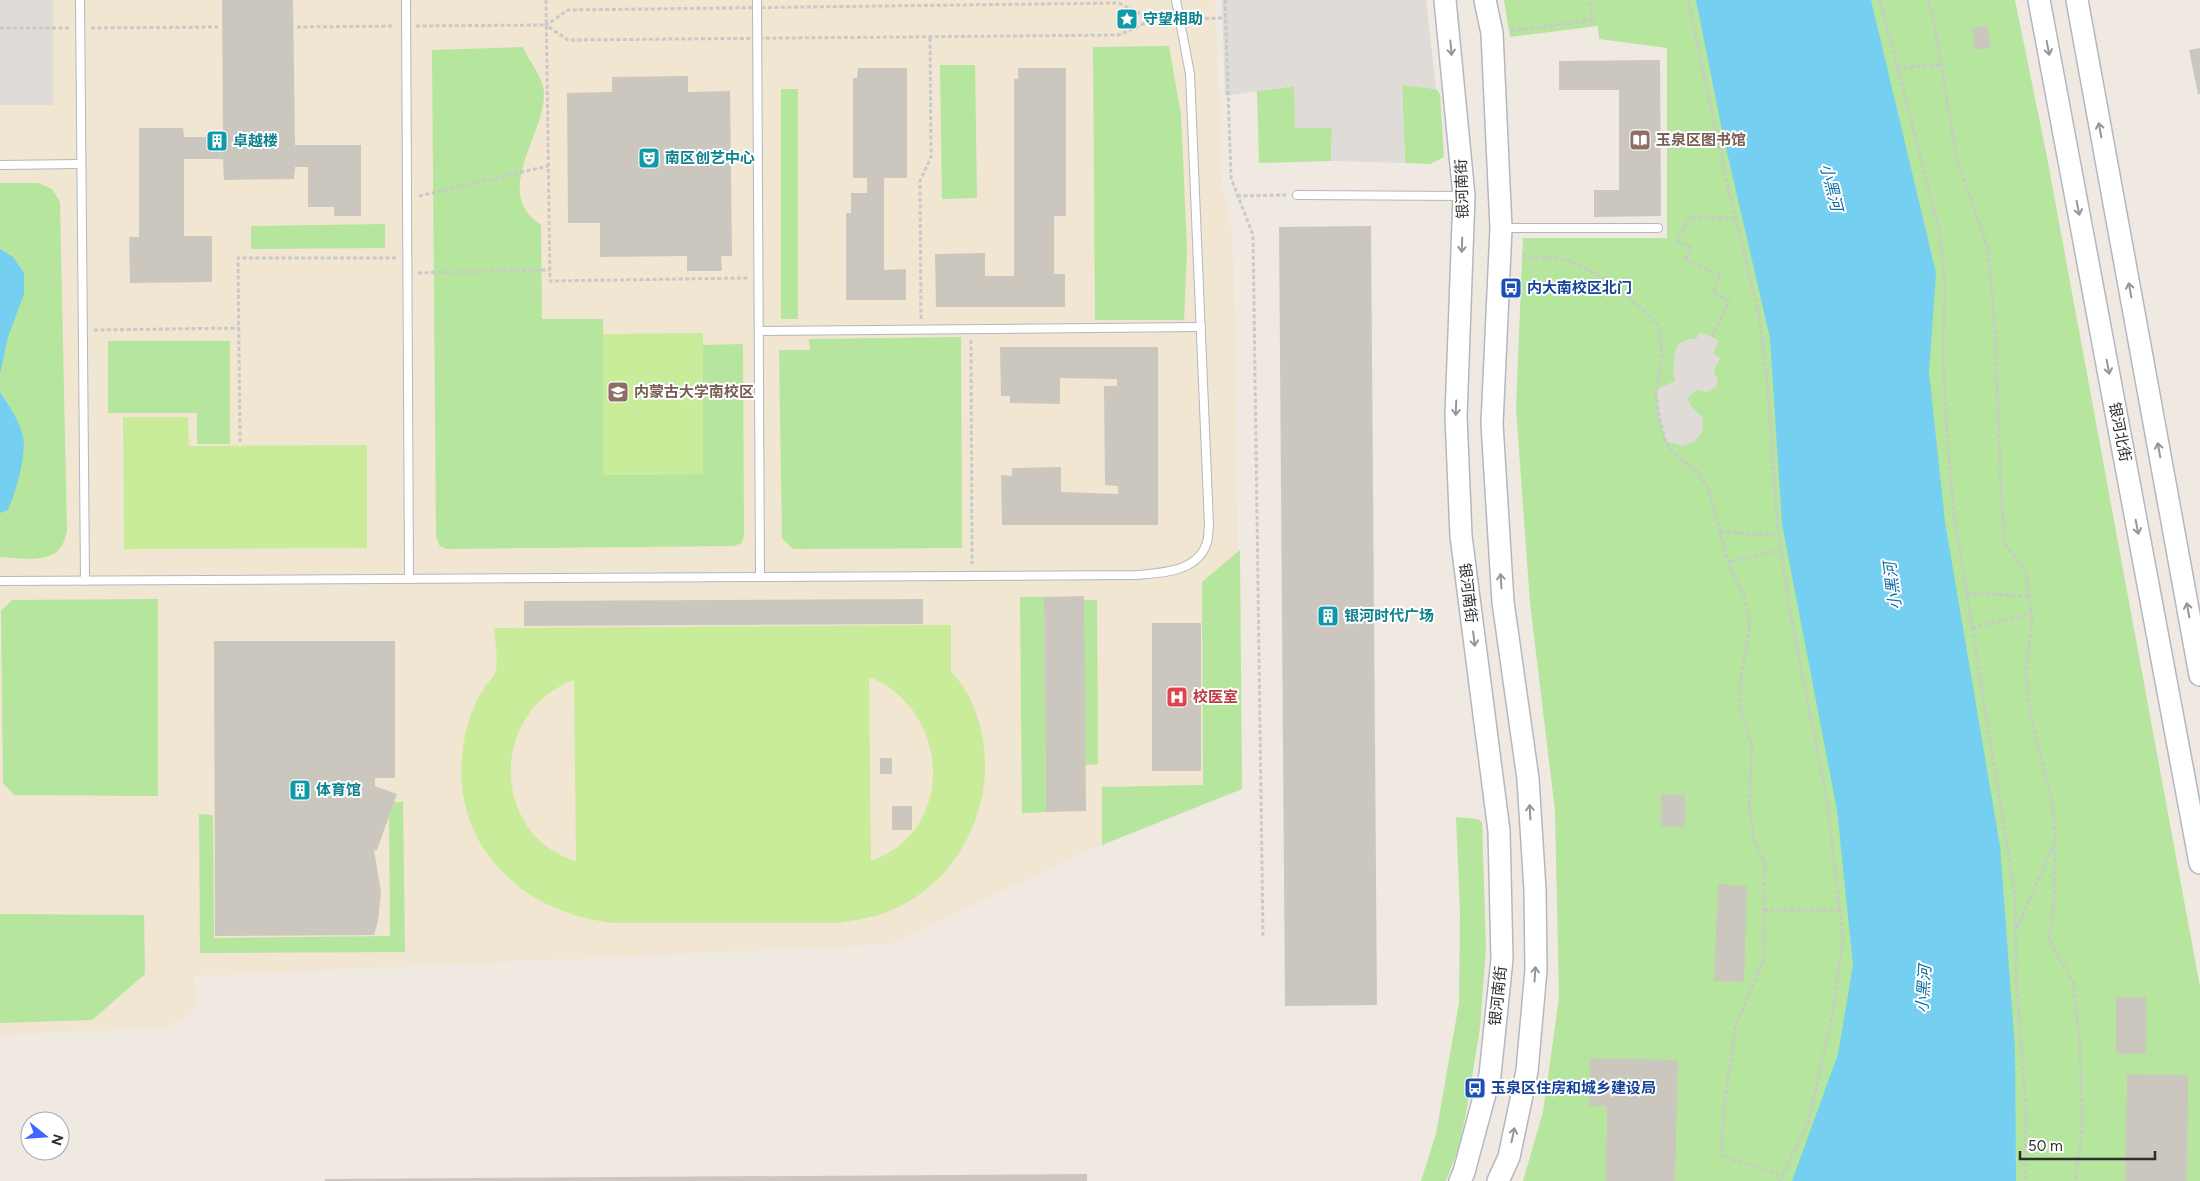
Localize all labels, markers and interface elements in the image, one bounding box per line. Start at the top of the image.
place icon: 守望相助 [1115,7,1139,31]
place label: 守望相助 [1143,10,1203,28]
one-way arrow [1446,40,1456,56]
one-way arrow [2044,40,2054,56]
one-way arrow [2095,122,2105,138]
library icon: 玉泉区图书馆 [1628,128,1652,152]
building icon: 卓越楼 [205,129,229,153]
place label: 玉泉区图书馆 [1656,131,1746,149]
place label: 卓越楼 [233,132,278,150]
theatre icon: 南区创艺中心 [637,146,661,170]
place label: 南区创艺中心 [665,149,755,167]
street label: 银河南街 [1452,159,1472,219]
water label: 小黑河 [1816,162,1847,216]
one-way arrow [2074,199,2083,215]
one-way arrow [1457,237,1467,253]
bus stop icon: 内大南校区北门 [1499,276,1523,300]
place label: 内大南校区北门 [1527,279,1632,297]
one-way arrow [2124,282,2134,298]
one-way arrow [2103,359,2113,375]
school or university icon: 内蒙古大学南校区 [606,380,630,404]
place label: 内蒙古大学南校区 [634,383,754,401]
one-way arrow [1452,399,1461,415]
street label: 银河北街 [2105,401,2135,463]
one-way arrow [2153,442,2163,458]
one-way arrow [2133,519,2143,535]
water label: 小黑河 [1880,558,1905,611]
street label: 银河南街 [1455,562,1481,624]
one-way arrow [1497,574,1506,590]
one-way arrow [2183,602,2193,618]
building icon: 银河时代广场 [1316,604,1340,628]
place label: 银河时代广场 [1344,607,1434,625]
one-way arrow [1469,631,1479,647]
hospital icon: 校医室 [1165,685,1189,709]
place label: 校医室 [1193,688,1238,706]
building icon: 体育馆 [288,778,312,802]
place label: 体育馆 [316,781,361,799]
one-way arrow [1526,804,1535,820]
water label: 小黑河 [1912,961,1935,1014]
street label: 银河南街 [1486,965,1510,1027]
one-way arrow [1531,967,1540,983]
bus stop icon: 玉泉区住房和城乡建设局 [1463,1076,1487,1100]
place label: 玉泉区住房和城乡建设局 [1491,1079,1656,1097]
north arrow [20,1111,70,1161]
one-way arrow [1509,1128,1519,1144]
scale bar [2020,1128,2155,1160]
text: N [47,1132,67,1147]
text: 50 m [2028,1137,2063,1155]

